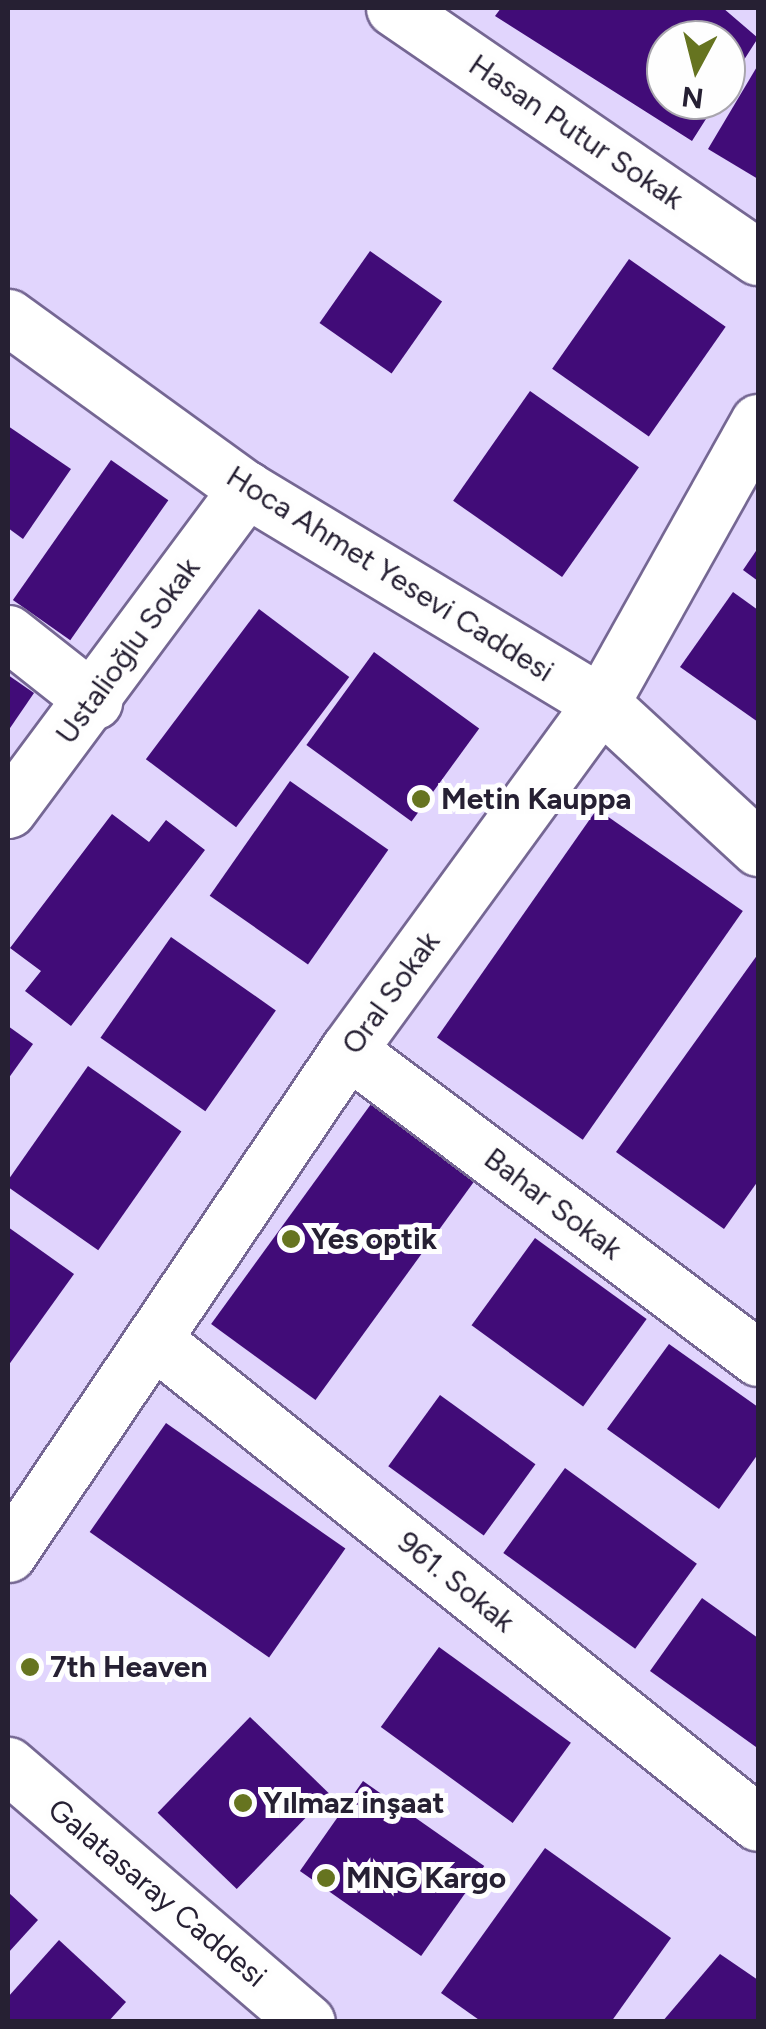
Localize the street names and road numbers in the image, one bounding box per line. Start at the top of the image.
street label: Hasan Putur Sokak [462,47,690,217]
street label: Hoca Ahmet Yesevi Caddesi [220,458,560,690]
street label: Ustalioğlu Sokak [48,551,208,751]
street label: Oral Sokak [335,925,447,1061]
street label: Bahar Sokak [477,1141,629,1267]
street label: 961. Sokak [390,1524,522,1640]
street label: Galatasaray Caddesi [41,1791,273,1995]

